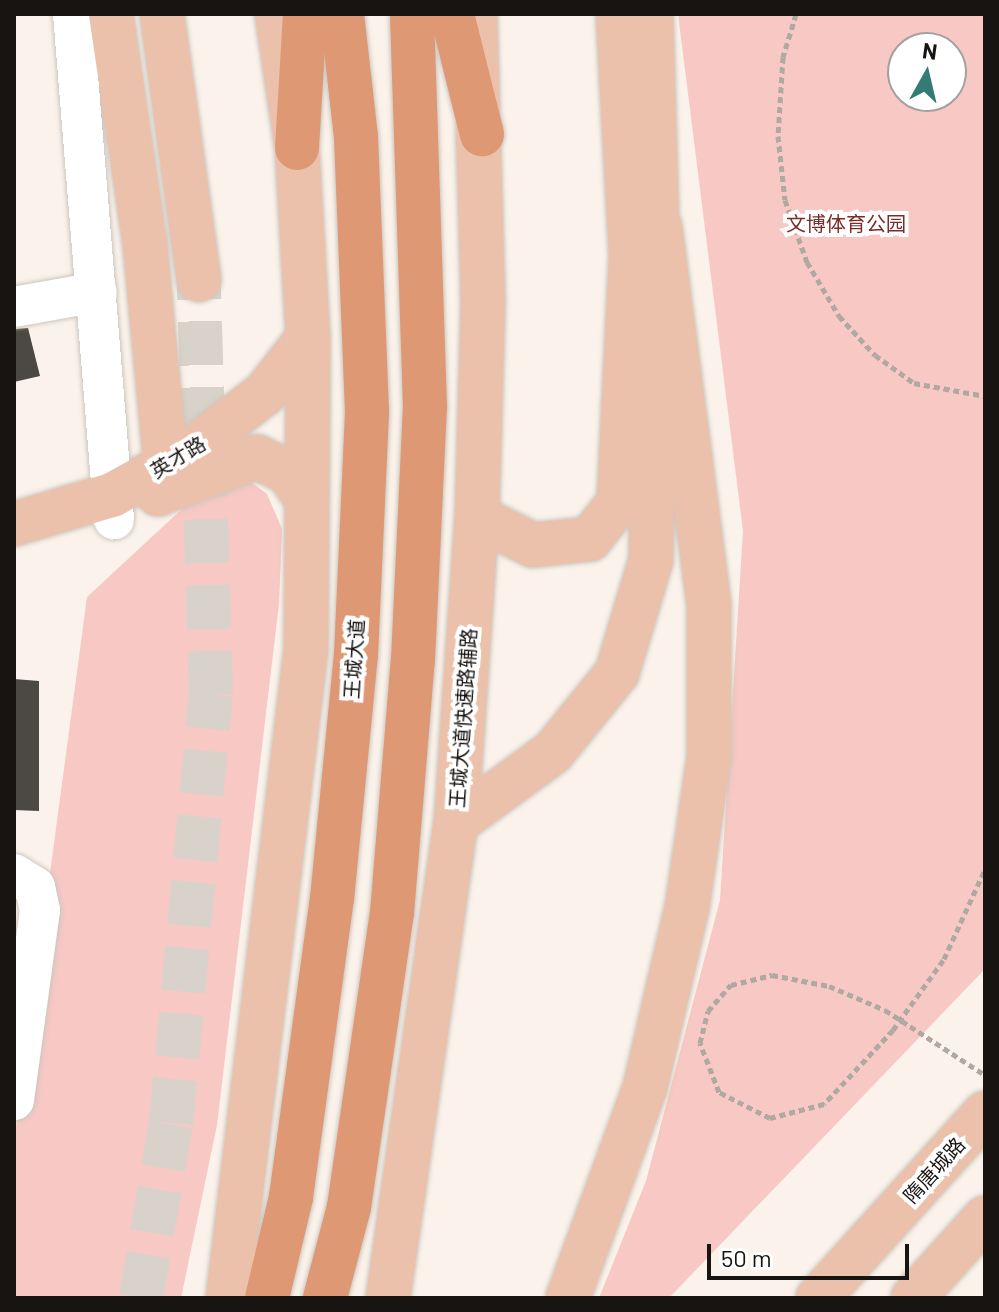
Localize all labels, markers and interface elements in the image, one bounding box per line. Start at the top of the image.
north arrow [887,32,967,112]
text: N [921,36,939,64]
park label: 文博体育公园 [786,211,906,235]
street label: 英才路 [146,431,210,483]
street label: 王城大道 [339,618,369,700]
street label: 王城大道快速路辅路 [445,627,481,809]
street label: 隋唐城路 [898,1132,970,1208]
scale bar [711,1228,913,1278]
text: 50 m [721,1243,772,1272]

